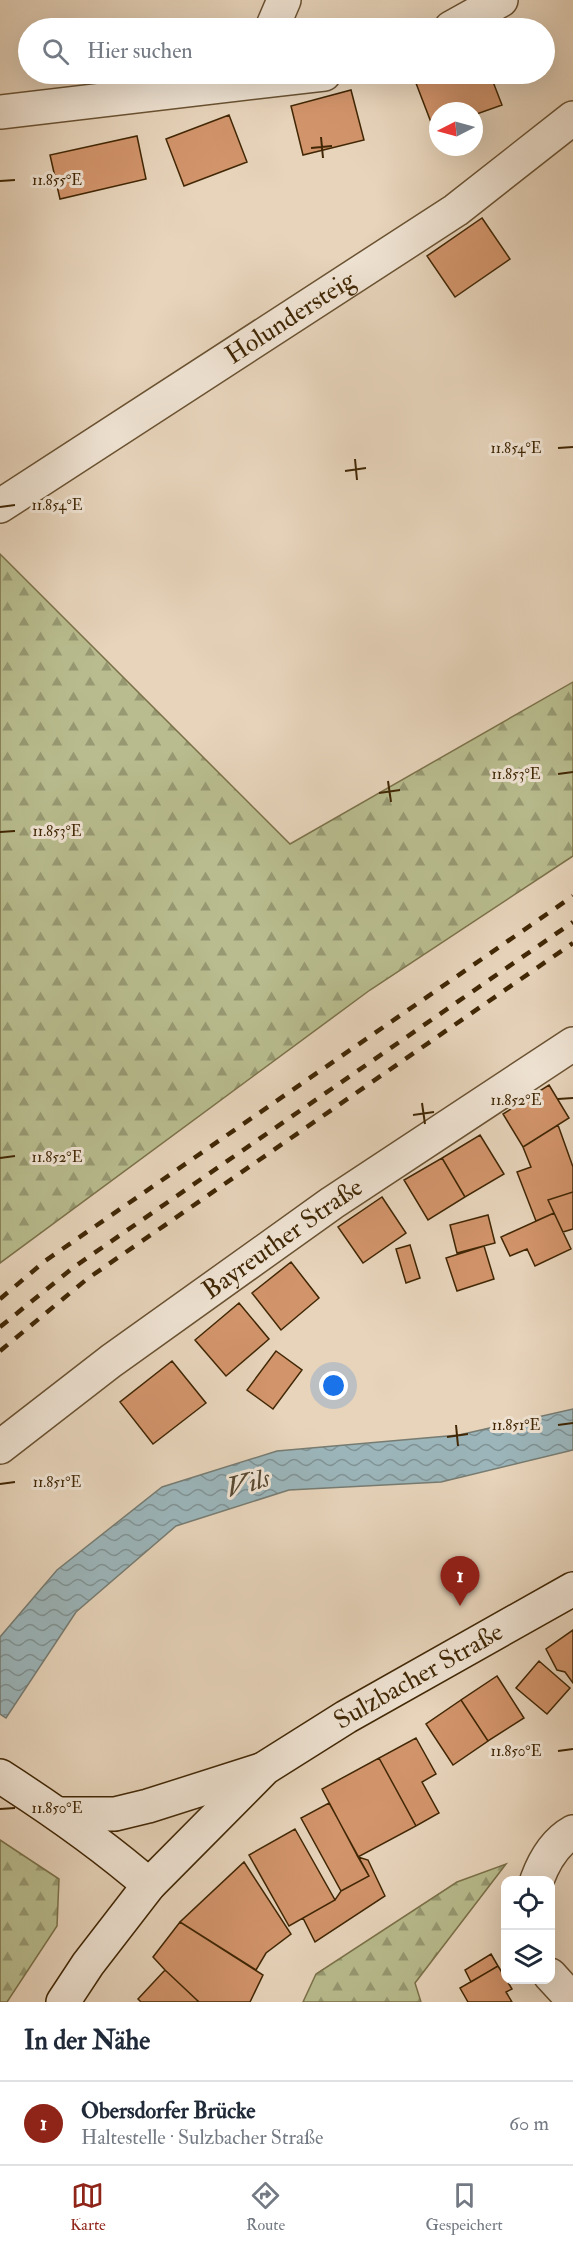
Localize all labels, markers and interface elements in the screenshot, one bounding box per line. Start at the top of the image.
search box [18,18,555,84]
icon: search [39,35,72,68]
text: Hier suchen [87,37,193,65]
north arrow [429,102,483,156]
text: 11.855°E [32,171,82,190]
street label: Holundersteig [219,263,362,371]
text: 11.854°E [490,439,542,458]
text: 11.854°E [31,496,83,515]
text: 11.853°E [491,765,541,784]
text: 11.853°E [32,822,82,841]
text: 11.852°E [491,1091,542,1110]
text: 11.852°E [32,1148,83,1167]
street label: Bayreuther Straße [196,1171,369,1307]
your location [319,1371,348,1400]
text: 11.851°E [492,1416,541,1435]
water label: Vils [222,1461,274,1505]
text: 11.851°E [33,1473,82,1492]
pin: 1 [440,1556,480,1606]
street label: Sulzbacher Straße [328,1616,509,1737]
text: 11.850°E [491,1742,542,1761]
text: 11.850°E [32,1799,83,1818]
map controls [501,1876,555,1984]
button: locate [501,1876,555,1930]
button: layers [501,1930,555,1984]
text: In der Nähe [24,2025,150,2057]
text: Obersdorfer Brücke [81,2097,255,2125]
text: 1 [40,2111,47,2136]
text: 60 m [509,2111,549,2136]
text: Haltestelle · Sulzbacher Straße [81,2125,323,2150]
tab: Karte [70,2179,106,2235]
tab: Route [246,2179,285,2235]
tab: Gespeichert [426,2179,503,2235]

